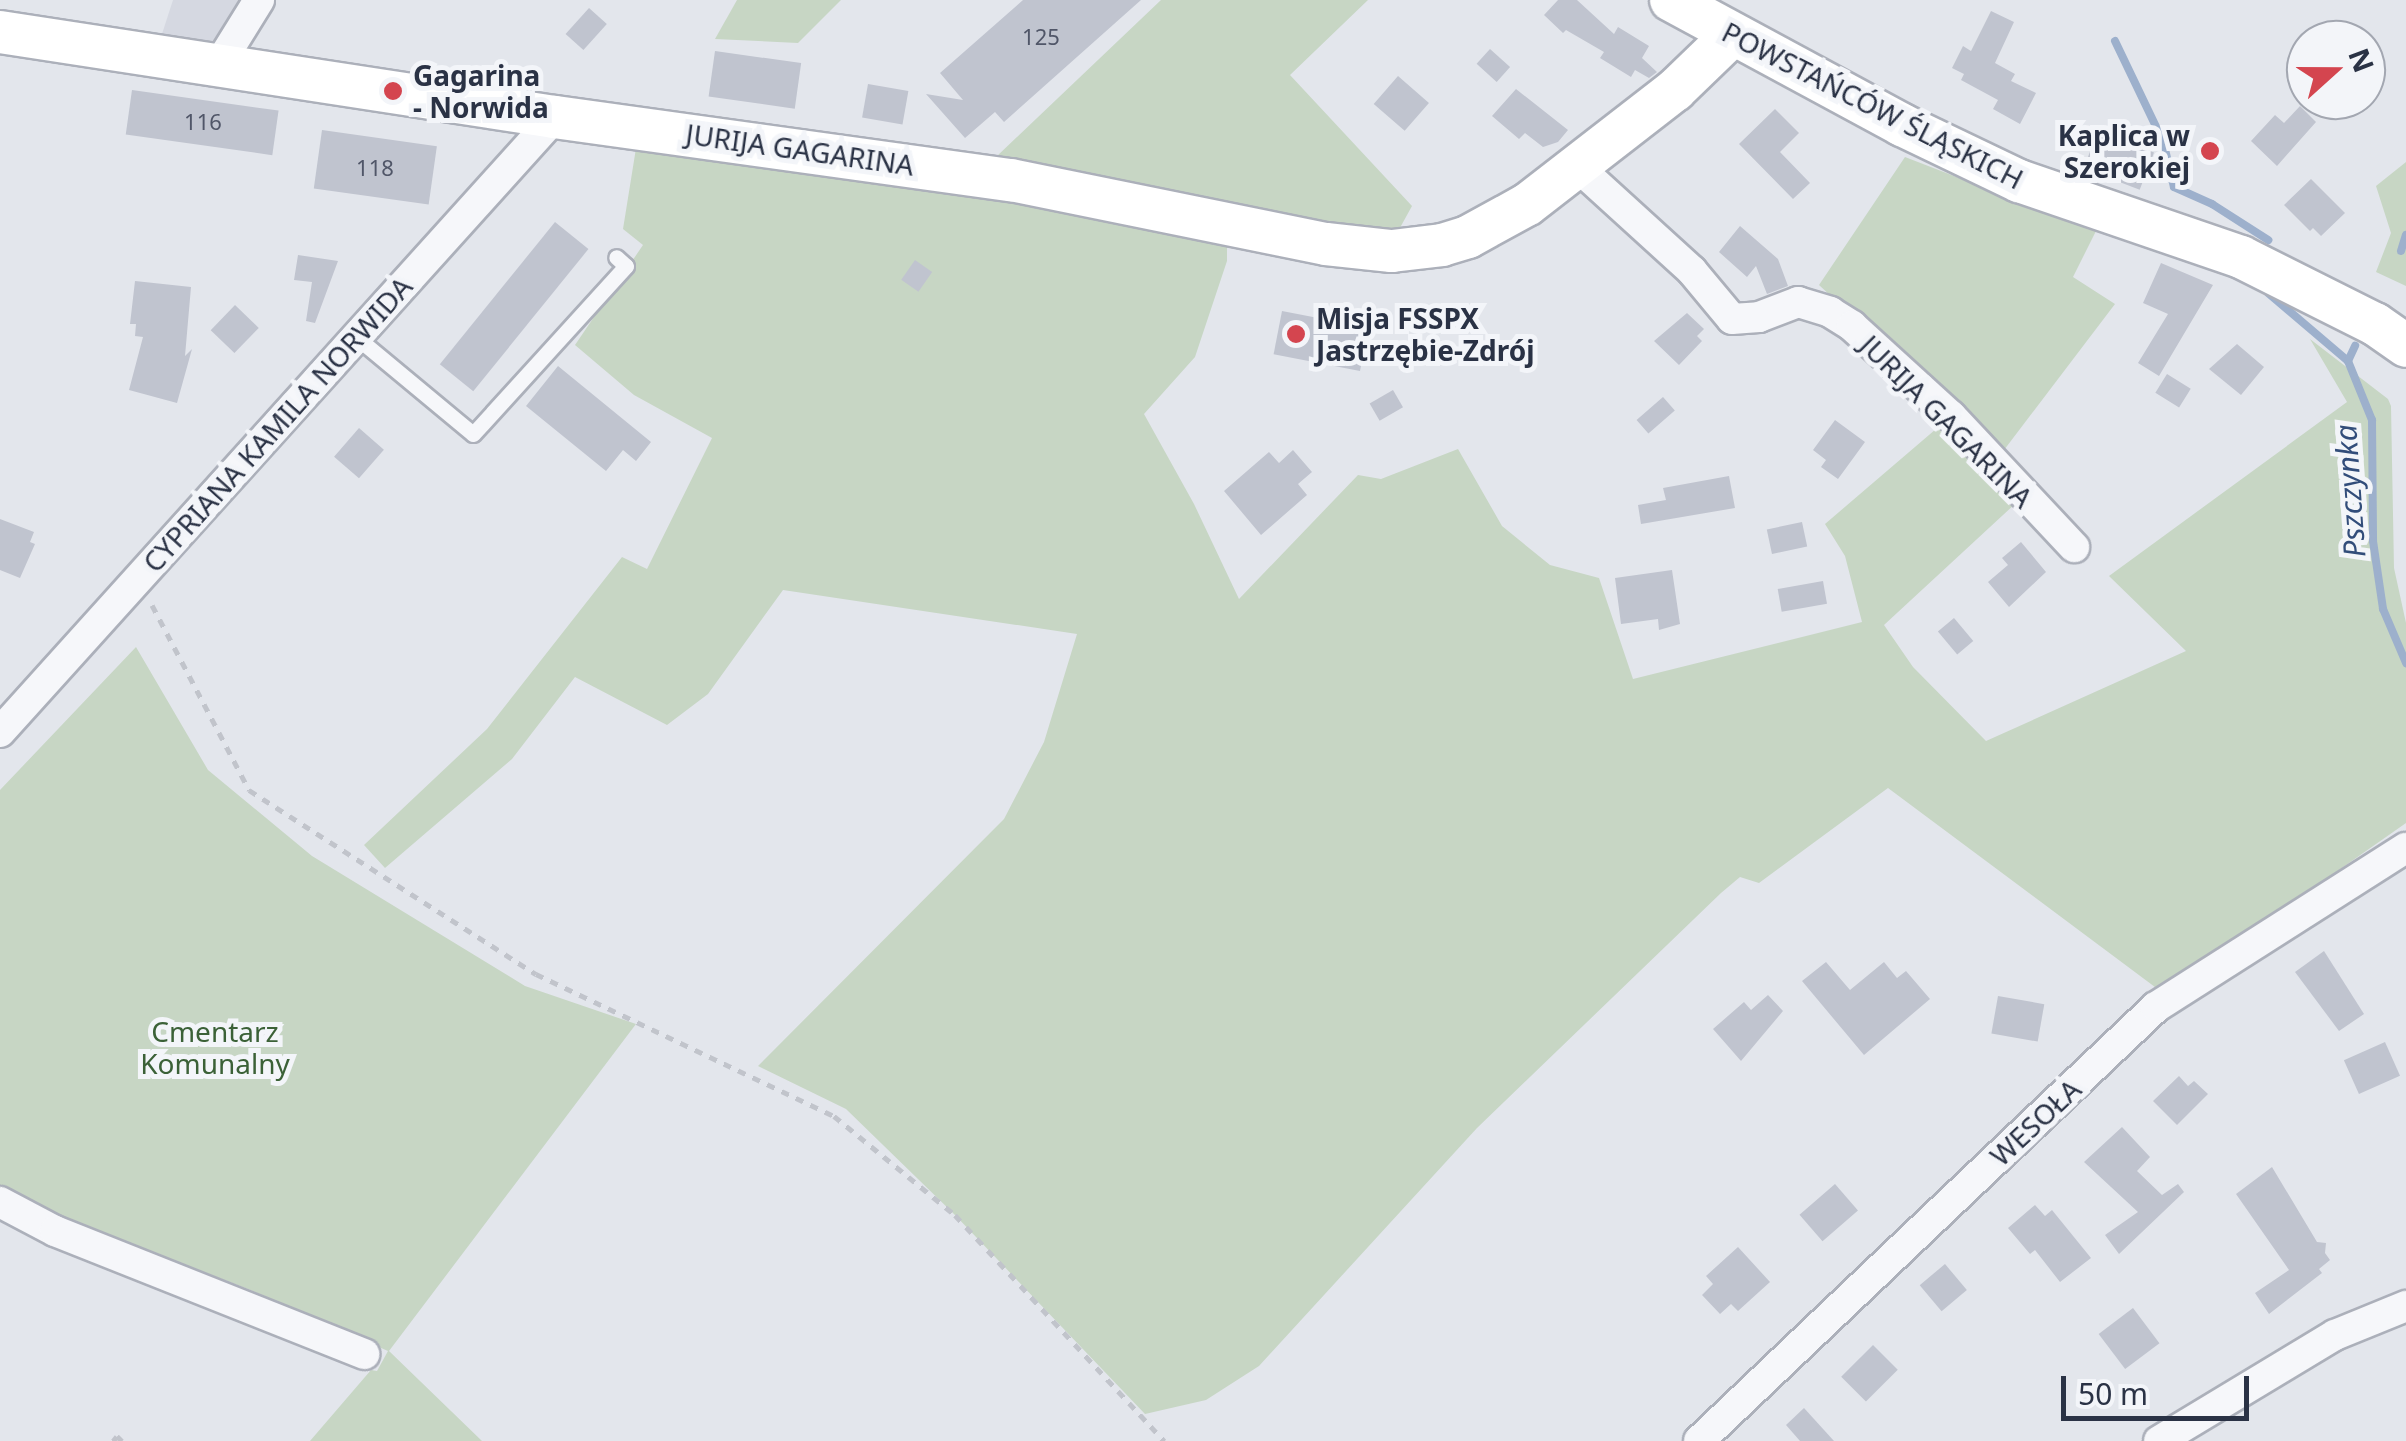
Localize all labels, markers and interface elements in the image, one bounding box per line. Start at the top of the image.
street label: POWSTAŃCÓW ŚLĄSKICH [1717,14,2029,196]
north arrow [2286,20,2386,120]
house number: 125 [1022,24,1060,50]
text: N [2340,43,2384,77]
place label: Gagarina - Norwida [413,58,549,124]
marker: Gagarina - Norwida [382,80,404,102]
house number: 116 [184,109,222,135]
street label: JURIJA GAGARINA [684,116,916,182]
place label: Kaplica w Szerokiej [2058,118,2190,184]
marker: Kaplica w Szerokiej [2199,140,2221,162]
house number: 118 [356,155,394,181]
street label: CYPRIANA KAMILA NORWIDA [136,269,418,579]
place label: Misja FSSPX Jastrzębie-Zdrój [1316,301,1535,367]
marker: Misja FSSPX Jastrzębie-Zdrój [1285,323,1307,345]
street label: JURIJA GAGARINA [1854,328,2040,514]
water label: Pszczynka [2327,423,2373,559]
park label: Cmentarz Komunalny [140,1014,290,1080]
street label: WESOŁA [1983,1072,2087,1172]
scale bar [2066,1356,2254,1418]
text: 50 m [2078,1373,2148,1414]

